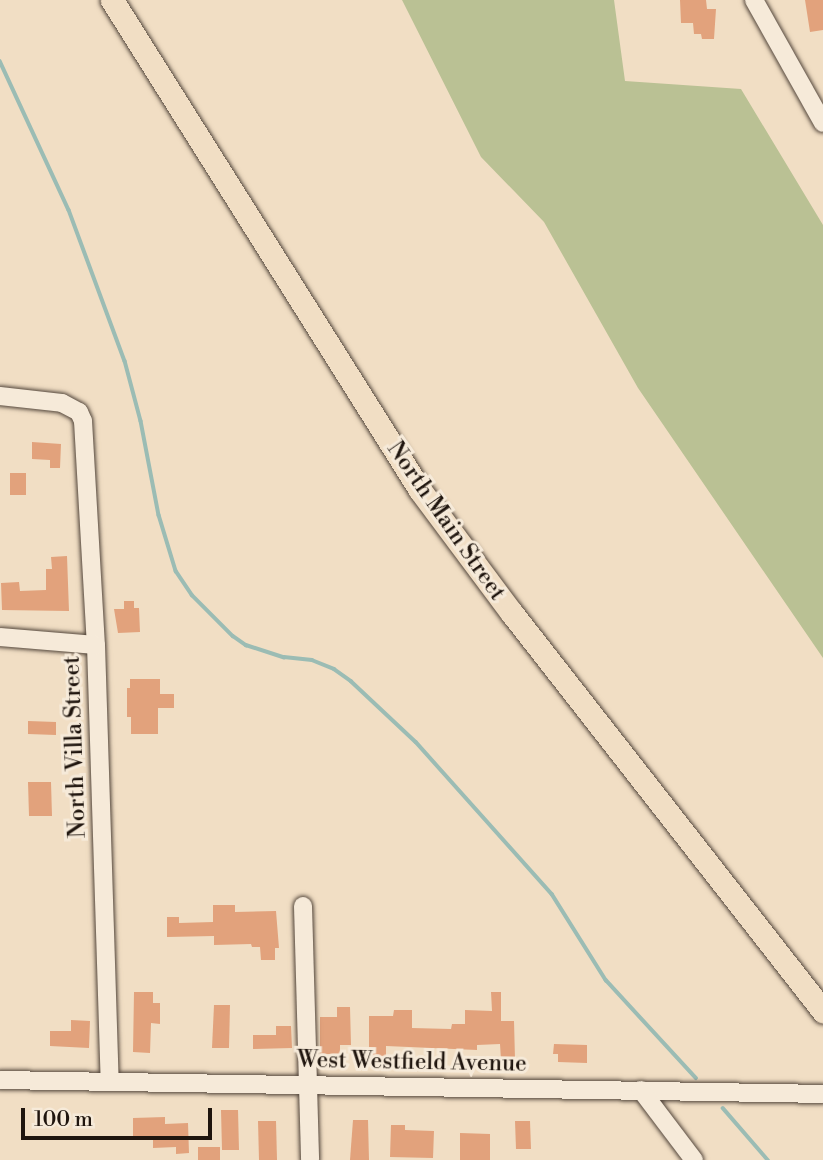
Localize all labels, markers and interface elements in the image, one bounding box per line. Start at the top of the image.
street label: North Main Street [381,436,511,606]
street label: North Villa Street [58,655,92,839]
street label: West Westfield Avenue [297,1046,527,1078]
scale bar [24,1094,215,1138]
text: 100 m [34,1107,93,1133]

